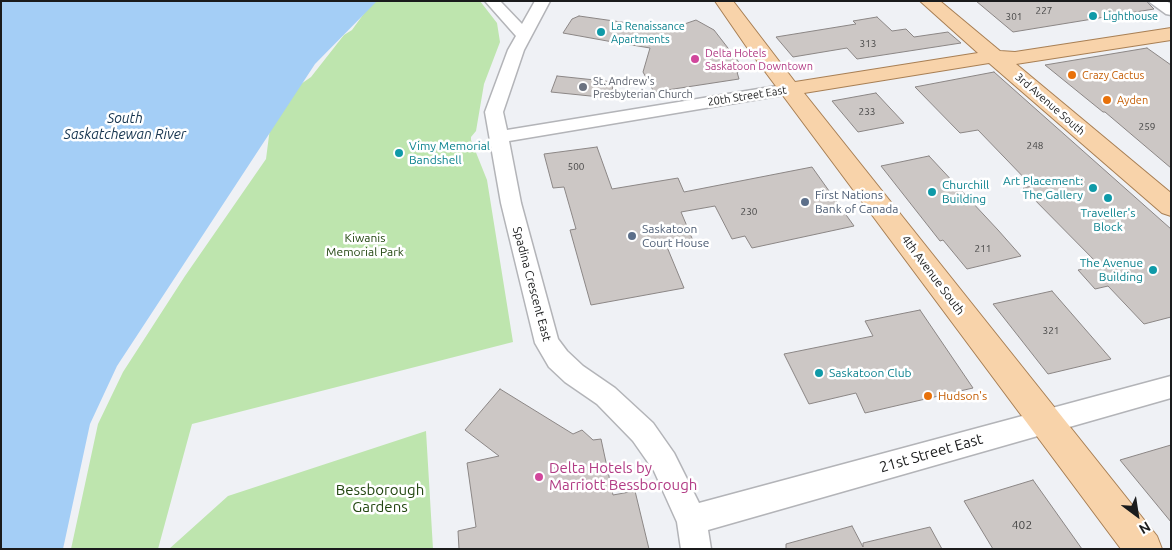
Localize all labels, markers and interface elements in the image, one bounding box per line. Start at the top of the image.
house number: 227 [1036,5,1052,17]
place label: Lighthouse [1103,9,1158,23]
marker: Lighthouse [1087,10,1099,22]
house number: 301 [1006,11,1022,23]
place label: La Renaissance Apartments [611,19,685,45]
marker: La Renaissance Apartments [595,26,607,38]
house number: 313 [860,38,876,50]
place label: Delta Hotels Saskatoon Downtown [705,46,813,72]
marker: Delta Hotels Saskatoon Downtown [689,53,701,65]
place label: Crazy Cactus [1082,68,1144,82]
marker: Crazy Cactus [1066,69,1078,81]
street label: 3rd Avenue South [1012,70,1088,138]
place label: St. Andrew's Presbyterian Church [593,74,693,100]
marker: St. Andrew's Presbyterian Church [577,81,589,93]
street label: 20th Street East [707,83,787,109]
place label: Ayden [1117,93,1148,107]
marker: Ayden [1101,94,1113,106]
house number: 233 [859,106,875,118]
water label: South Saskatchewan River [64,110,186,142]
house number: 259 [1139,121,1155,133]
place label: Vimy Memorial Bandshell [409,139,490,167]
house number: 248 [1027,140,1043,152]
marker: Vimy Memorial Bandshell [393,147,405,159]
house number: 500 [568,161,584,173]
place label: Art Placement: The Gallery [1003,174,1083,202]
place label: Churchill Building [942,178,989,206]
marker: Art Placement: The Gallery [1087,182,1099,194]
marker: Churchill Building [926,186,938,198]
place label: First Nations Bank of Canada [815,188,899,216]
marker: Traveller's Block [1102,192,1114,204]
marker: First Nations Bank of Canada [799,196,811,208]
house number: 230 [741,206,757,218]
place label: Traveller's Block [1081,206,1135,234]
place label: Saskatoon Court House [642,222,709,250]
street label: Spadina Crescent East [510,225,554,343]
marker: Saskatoon Court House [626,230,638,242]
park label: Kiwanis Memorial Park [326,231,404,259]
street label: 4th Avenue South [898,232,968,318]
house number: 211 [975,243,991,255]
place label: The Avenue Building [1080,256,1143,284]
marker: The Avenue Building [1147,264,1159,276]
house number: 321 [1043,325,1059,337]
place label: Saskatoon Club [829,366,912,380]
marker: Saskatoon Club [813,367,825,379]
place label: Hudson's [938,389,987,403]
marker: Hudson's [922,390,934,402]
street label: 21st Street East [877,430,985,476]
place label: Delta Hotels by Marriott Bessborough [549,459,697,494]
marker: Delta Hotels by Marriott Bessborough [533,471,545,483]
park label: Bessborough Gardens [336,481,424,516]
north arrow [1112,490,1162,540]
house number: 402 [1012,518,1032,532]
text: N [1136,518,1153,537]

